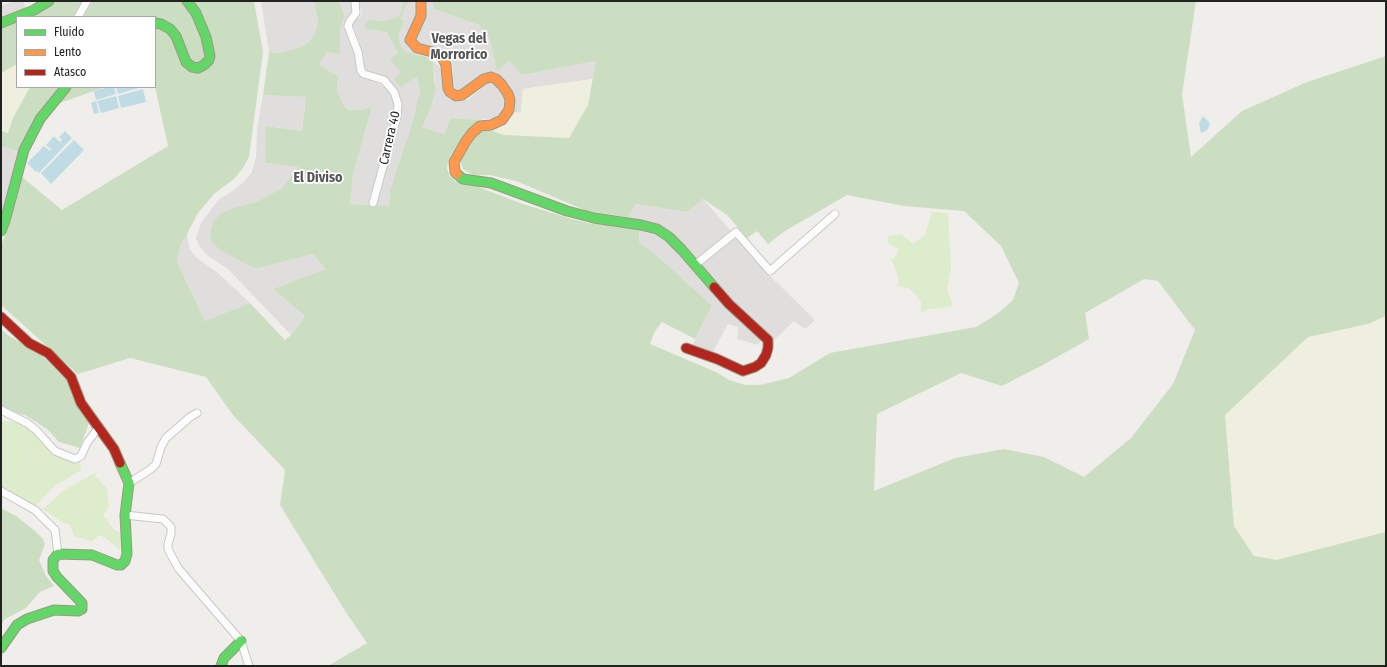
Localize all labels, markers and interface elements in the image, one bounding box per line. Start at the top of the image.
legend [16,16,156,88]
text: Fluido [54,25,84,39]
district label: Vegas del Morrorico [431,31,487,64]
text: Lento [54,45,81,59]
text: Atasco [54,65,86,79]
street label: Carrera 40 [376,110,404,166]
district label: El Diviso [293,170,343,186]

